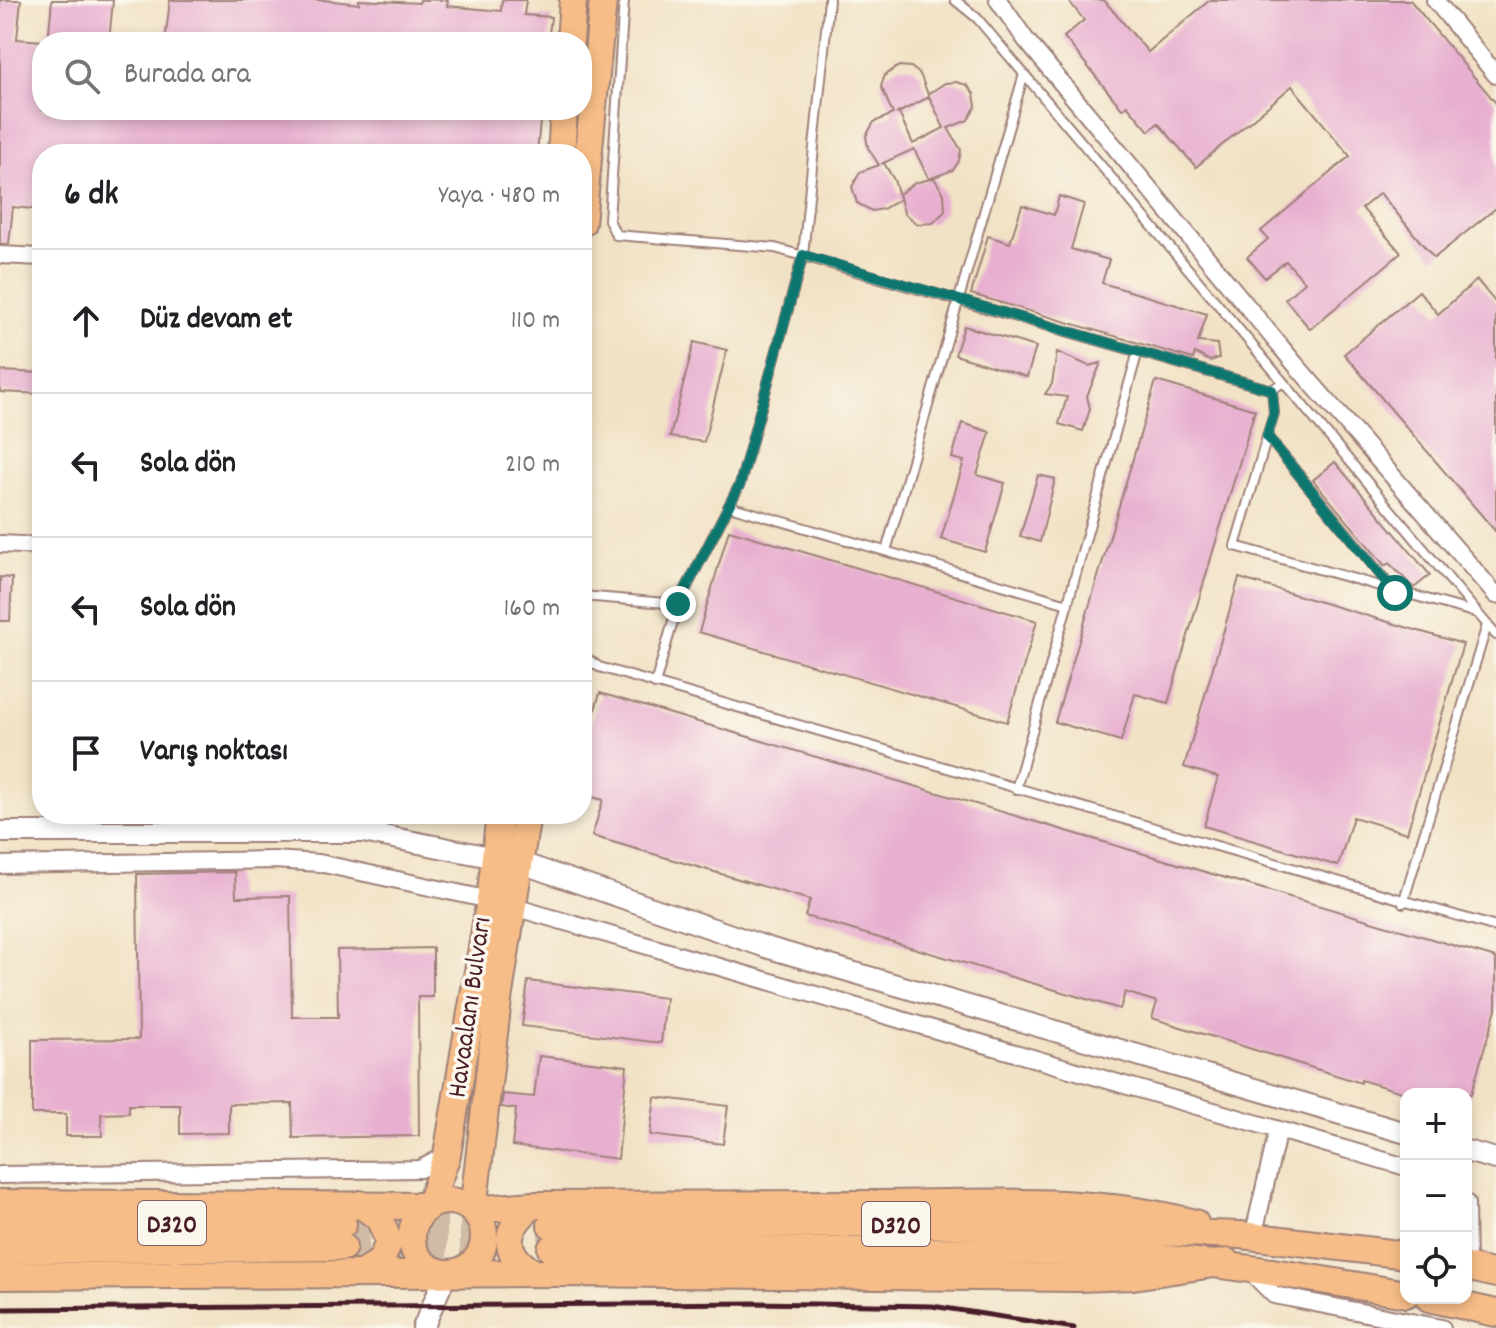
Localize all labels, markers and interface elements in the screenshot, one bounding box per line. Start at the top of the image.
search box [32,32,592,120]
icon: search [60,54,104,98]
text: Burada ara [124,55,251,98]
text: 6 dk [64,172,118,221]
text: Yaya · 480 m [439,178,560,215]
icon: ahead [64,299,108,343]
text: Düz devam et [140,300,292,343]
text: 110 m [511,303,560,340]
icon: left [64,443,108,487]
text: Sola dön [140,444,236,487]
text: 210 m [505,447,560,484]
route start [1377,575,1413,611]
route end [660,586,696,622]
icon: left [64,587,108,631]
text: Sola dön [140,588,236,631]
text: 160 m [504,591,560,628]
icon: arrive [64,731,108,775]
text: Varış noktası [140,732,288,775]
street label: Havaalanı Bulvarı [439,915,504,1101]
map controls [1400,1088,1472,1304]
button: + [1400,1088,1472,1160]
button: − [1400,1160,1472,1232]
road number: D320 [138,1201,206,1245]
road number: D320 [862,1202,930,1246]
button: locate [1400,1232,1472,1304]

